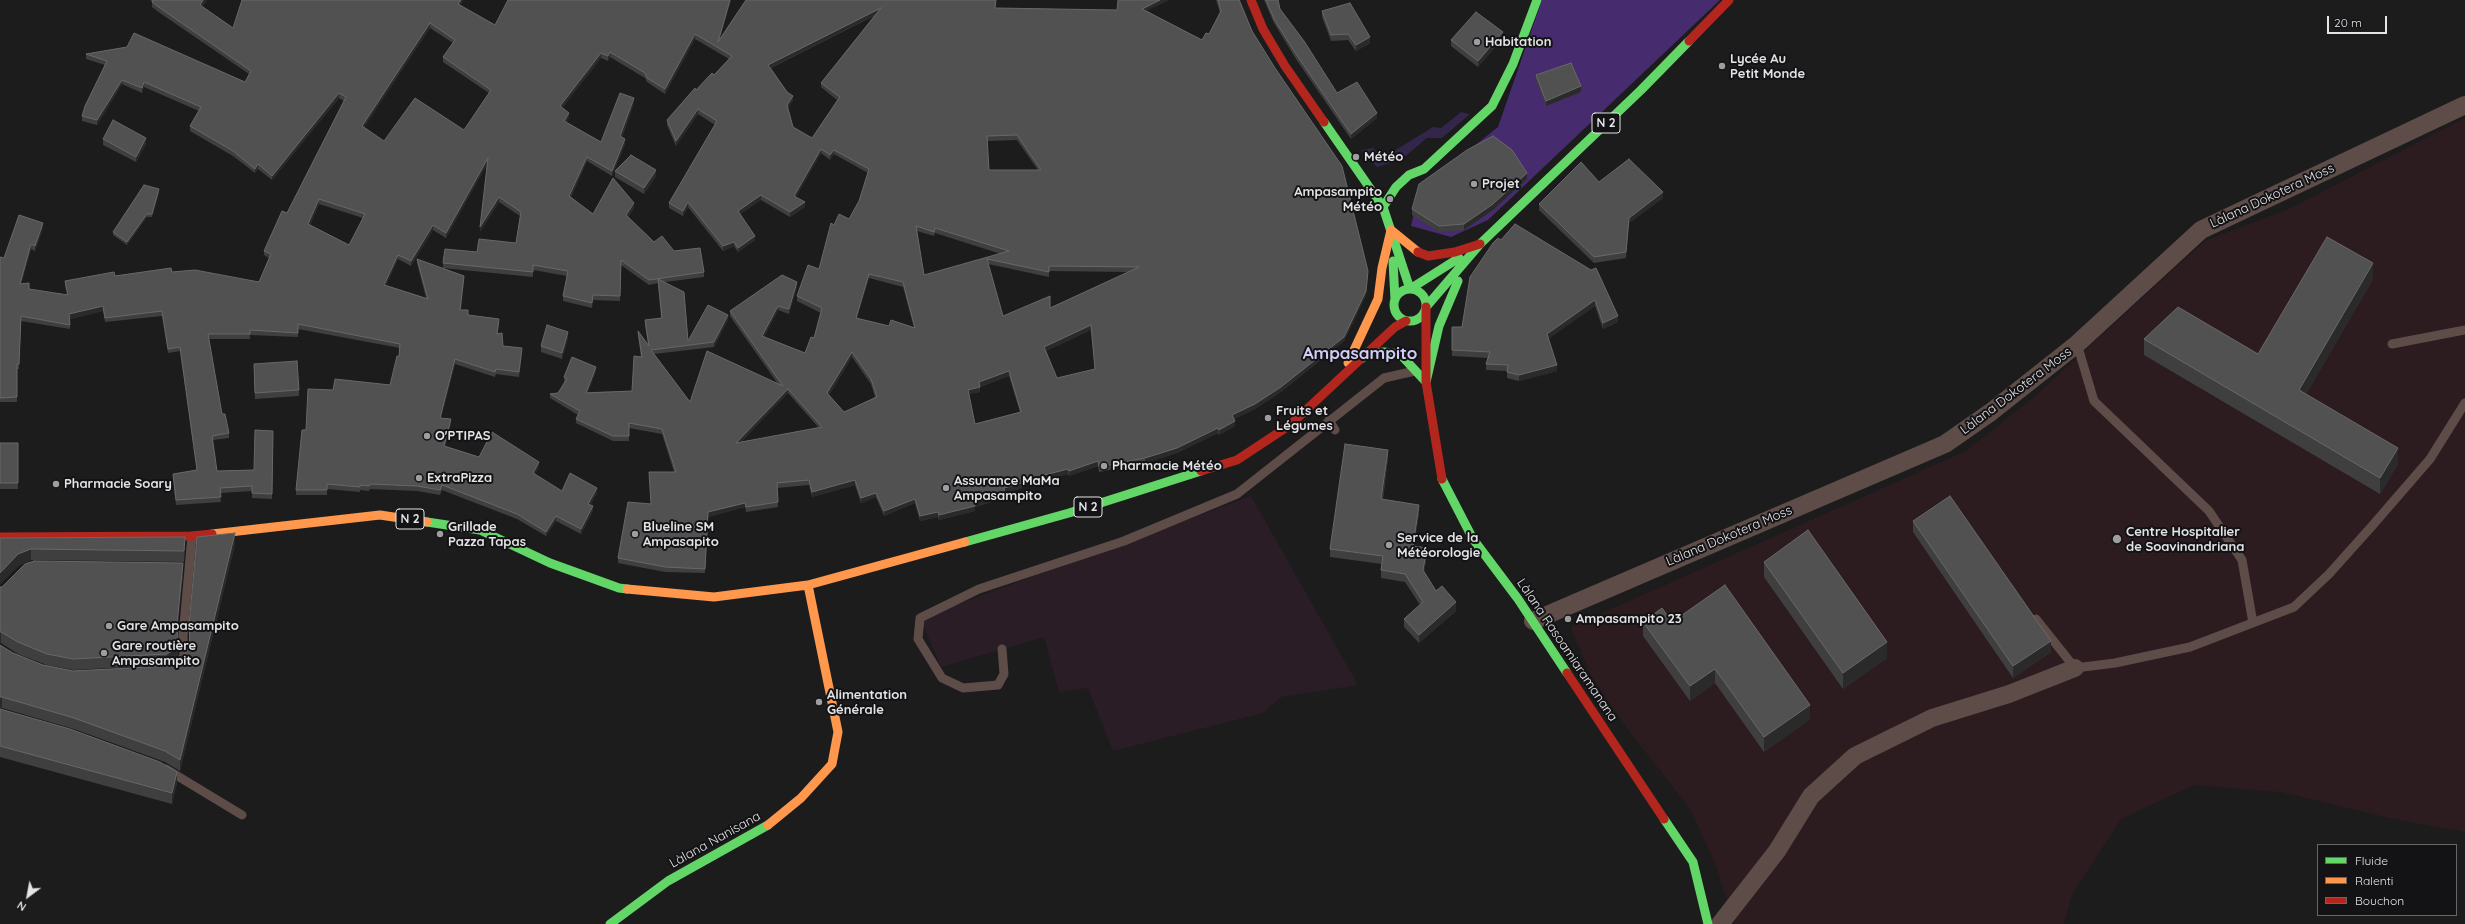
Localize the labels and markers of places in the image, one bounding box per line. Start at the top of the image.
place label: Habitation [1485,34,1551,50]
marker: Habitation [1472,37,1482,47]
place label: Lycée Au Petit Monde [1730,51,1805,82]
marker: Lycée Au Petit Monde [1717,61,1727,71]
place label: Météo [1364,149,1403,165]
marker: Météo [1351,152,1361,162]
place label: Projet [1482,176,1520,192]
marker: Projet [1469,179,1479,189]
place label: Ampasampito Météo [1294,184,1382,215]
marker: Ampasampito Météo [1385,194,1395,204]
place label: Fruits et Légumes [1276,403,1333,434]
marker: Fruits et Légumes [1263,413,1273,423]
place label: O'PTIPAS [435,428,491,444]
marker: O'PTIPAS [422,431,432,441]
place label: Pharmacie Météo [1112,458,1222,474]
marker: Pharmacie Météo [1099,461,1109,471]
place label: ExtraPizza [427,470,492,486]
marker: ExtraPizza [414,473,424,483]
place label: Assurance MaMa Ampasampito [954,473,1060,504]
place label: Pharmacie Soary [64,476,172,492]
marker: Pharmacie Soary [51,479,61,489]
marker: Assurance MaMa Ampasampito [941,483,951,493]
place label: Grillade Pazza Tapas [448,519,526,550]
place label: Blueline SM Ampasapito [643,519,719,550]
place label: Centre Hospitalier de Soavinandriana [2126,524,2244,555]
marker: Grillade Pazza Tapas [435,529,445,539]
marker: Blueline SM Ampasapito [630,529,640,539]
place label: Service de la Météorologie [1397,530,1480,561]
marker: Centre Hospitalier de Soavinandriana [2111,533,2123,545]
marker: Service de la Météorologie [1384,540,1394,550]
place label: Ampasampito 23 [1576,611,1682,627]
marker: Ampasampito 23 [1563,614,1573,624]
place label: Gare Ampasampito [117,618,239,634]
marker: Gare Ampasampito [104,621,114,631]
place label: Gare routière Ampasampito [112,638,200,669]
marker: Gare routière Ampasampito [99,648,109,658]
place label: Alimentation Générale [827,687,907,718]
marker: Alimentation Générale [814,697,824,707]

